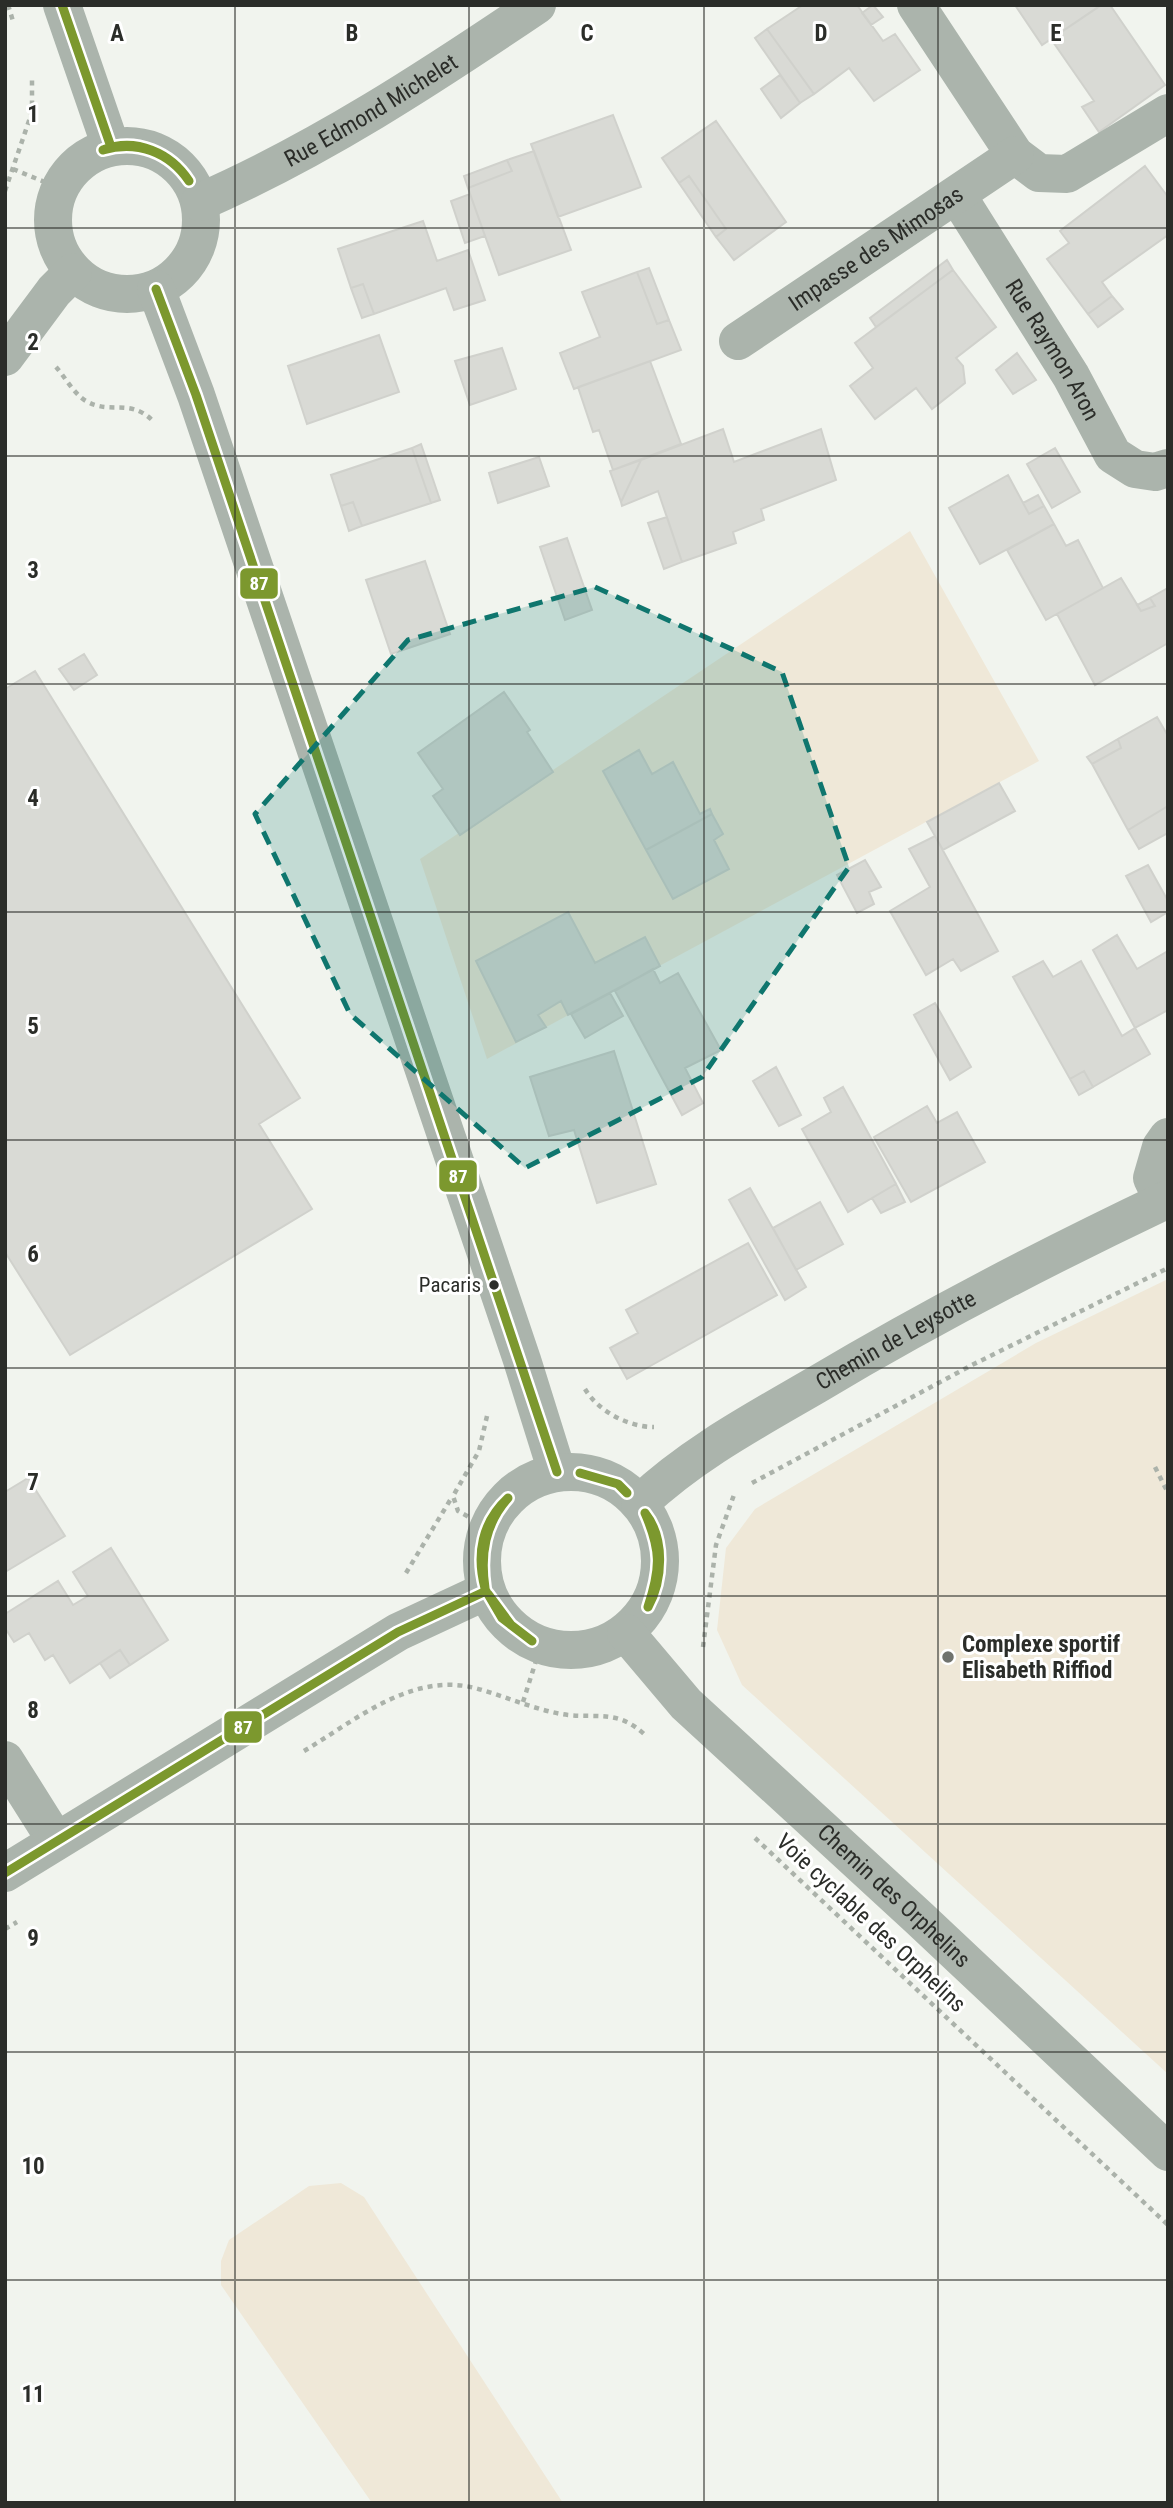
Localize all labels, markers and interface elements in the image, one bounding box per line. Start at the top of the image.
text: A [110,20,124,47]
text: B [346,20,358,47]
text: C [580,20,594,47]
text: D [815,20,828,47]
text: E [1050,20,1062,47]
street label: Rue Edmond Michelet [280,48,462,172]
text: 1 [27,101,39,128]
street label: Impasse des Mimosas [784,180,968,317]
street label: Rue Raymon Aron [1000,274,1106,425]
text: 2 [27,329,39,356]
text: 3 [27,557,39,584]
line badge: 87 [239,567,279,600]
text: 87 [249,572,269,595]
text: 4 [27,785,39,812]
text: 5 [27,1013,39,1040]
line badge: 87 [438,1159,478,1193]
text: 87 [448,1165,468,1188]
text: 6 [27,1241,39,1268]
place label: Pacaris [419,1273,481,1297]
marker: Pacaris [487,1278,501,1292]
street label: Chemin de Leysotte [811,1284,980,1396]
text: 7 [27,1469,39,1496]
place label: Complexe sportif Elisabeth Riffiod [962,1631,1121,1684]
marker: Complexe sportif Elisabeth Riffiod [940,1649,956,1665]
text: 8 [27,1697,39,1724]
line badge: 87 [223,1710,263,1744]
text: 87 [233,1716,253,1739]
street label: Chemin des Orphelins [812,1818,976,1973]
street label: Voie cyclable des Orphelins [771,1828,971,2018]
text: 9 [27,1925,39,1952]
text: 10 [21,2153,45,2180]
text: 11 [21,2381,45,2408]

